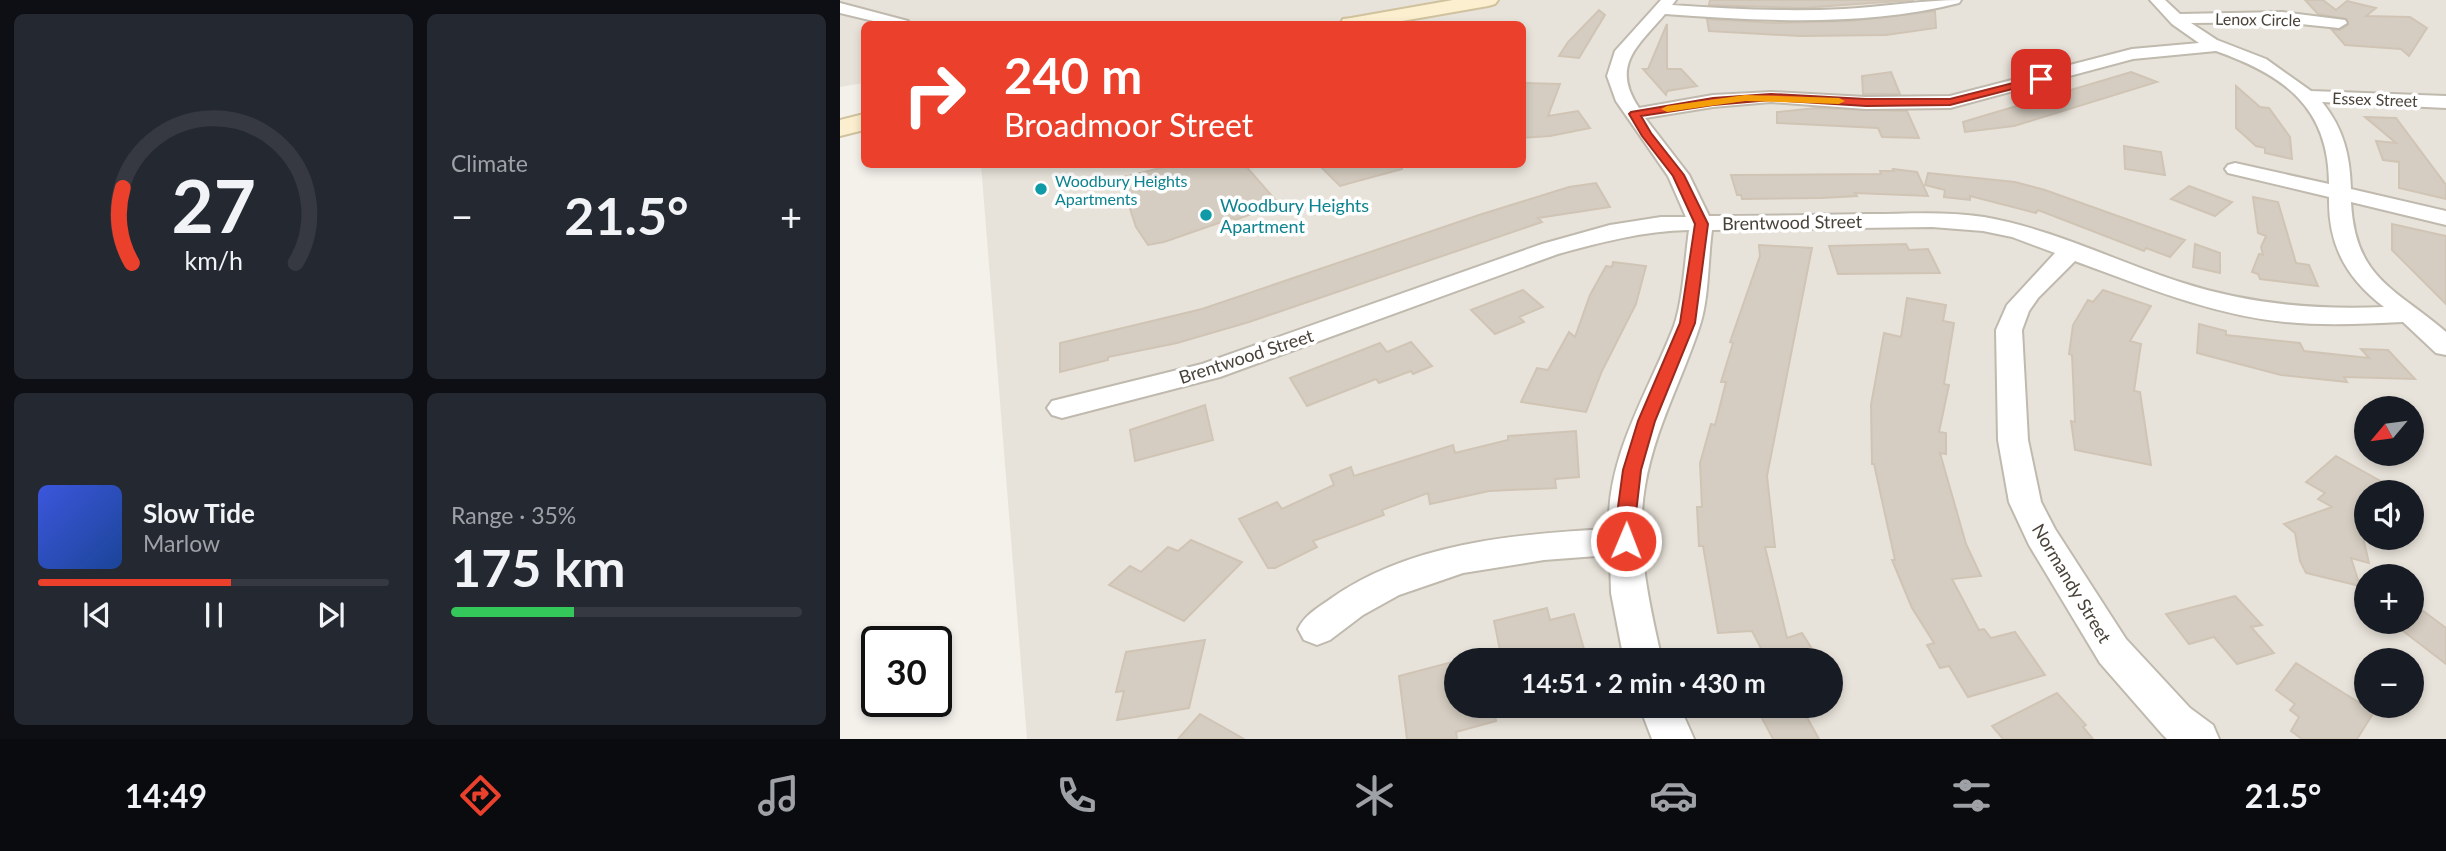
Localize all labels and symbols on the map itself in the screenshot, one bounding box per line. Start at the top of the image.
street label: Lenox Circle [2215,9,2301,29]
pin [2011,49,2071,109]
street label: Essex Street [2332,88,2418,110]
place label: Woodbury Heights Apartments [1055,171,1188,208]
marker: Woodbury Heights Apartments [1033,181,1049,197]
place label: Woodbury Heights Apartment [1220,194,1369,237]
marker: Woodbury Heights Apartment [1198,207,1214,223]
street label: Brentwood Street [1722,210,1863,234]
street label: Brentwood Street [1176,324,1316,388]
north arrow [2354,396,2424,466]
position arrow [1589,504,1663,578]
street label: Normandy Street [2028,519,2116,647]
speed limit sign: 30 [861,626,952,717]

